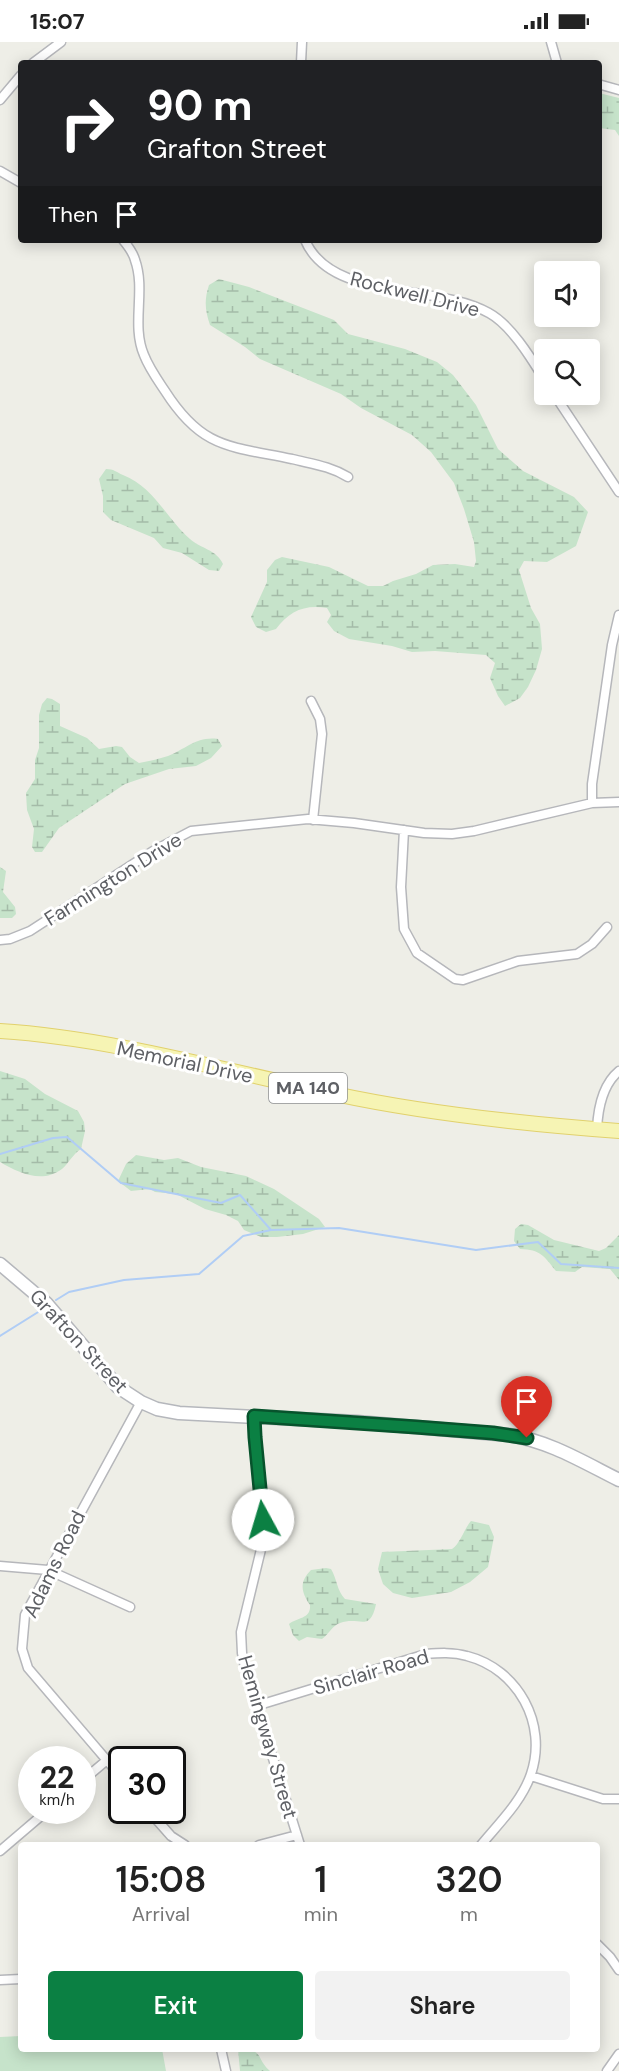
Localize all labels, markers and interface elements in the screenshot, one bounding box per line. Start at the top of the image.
text: 15:07 [30,7,84,36]
text: 90 m [147,78,253,133]
icon: right [48,84,126,162]
text: Grafton Street [147,131,327,166]
icon: arrive [110,198,143,231]
text: Then [48,200,98,229]
map controls [534,261,600,405]
button: sound [534,261,600,327]
street label: Rockwell Drive [348,265,482,323]
button: search [534,339,600,405]
street label: Farmington Drive [39,826,187,932]
street label: Memorial Drive [115,1035,255,1089]
road number: MA 140 [269,1073,347,1103]
street label: Grafton Street [24,1283,134,1399]
pin [501,1376,552,1438]
icon: arrive [510,1385,543,1418]
position arrow [231,1488,295,1552]
street label: Adams Road [17,1506,91,1622]
street label: Sinclair Road [310,1643,432,1701]
street label: Hemingway Street [232,1652,304,1822]
speed limit sign: 30 [108,1746,186,1824]
text: 22 [40,1758,74,1797]
text: km/h [39,1790,75,1810]
text: 15:08 [115,1856,206,1903]
text: 1 [315,1856,327,1903]
text: 320 [435,1856,503,1903]
text: Arrival [132,1901,190,1927]
text: min [304,1901,338,1927]
text: m [460,1901,478,1927]
button: Exit [48,1971,303,2040]
button: Share [315,1971,570,2040]

